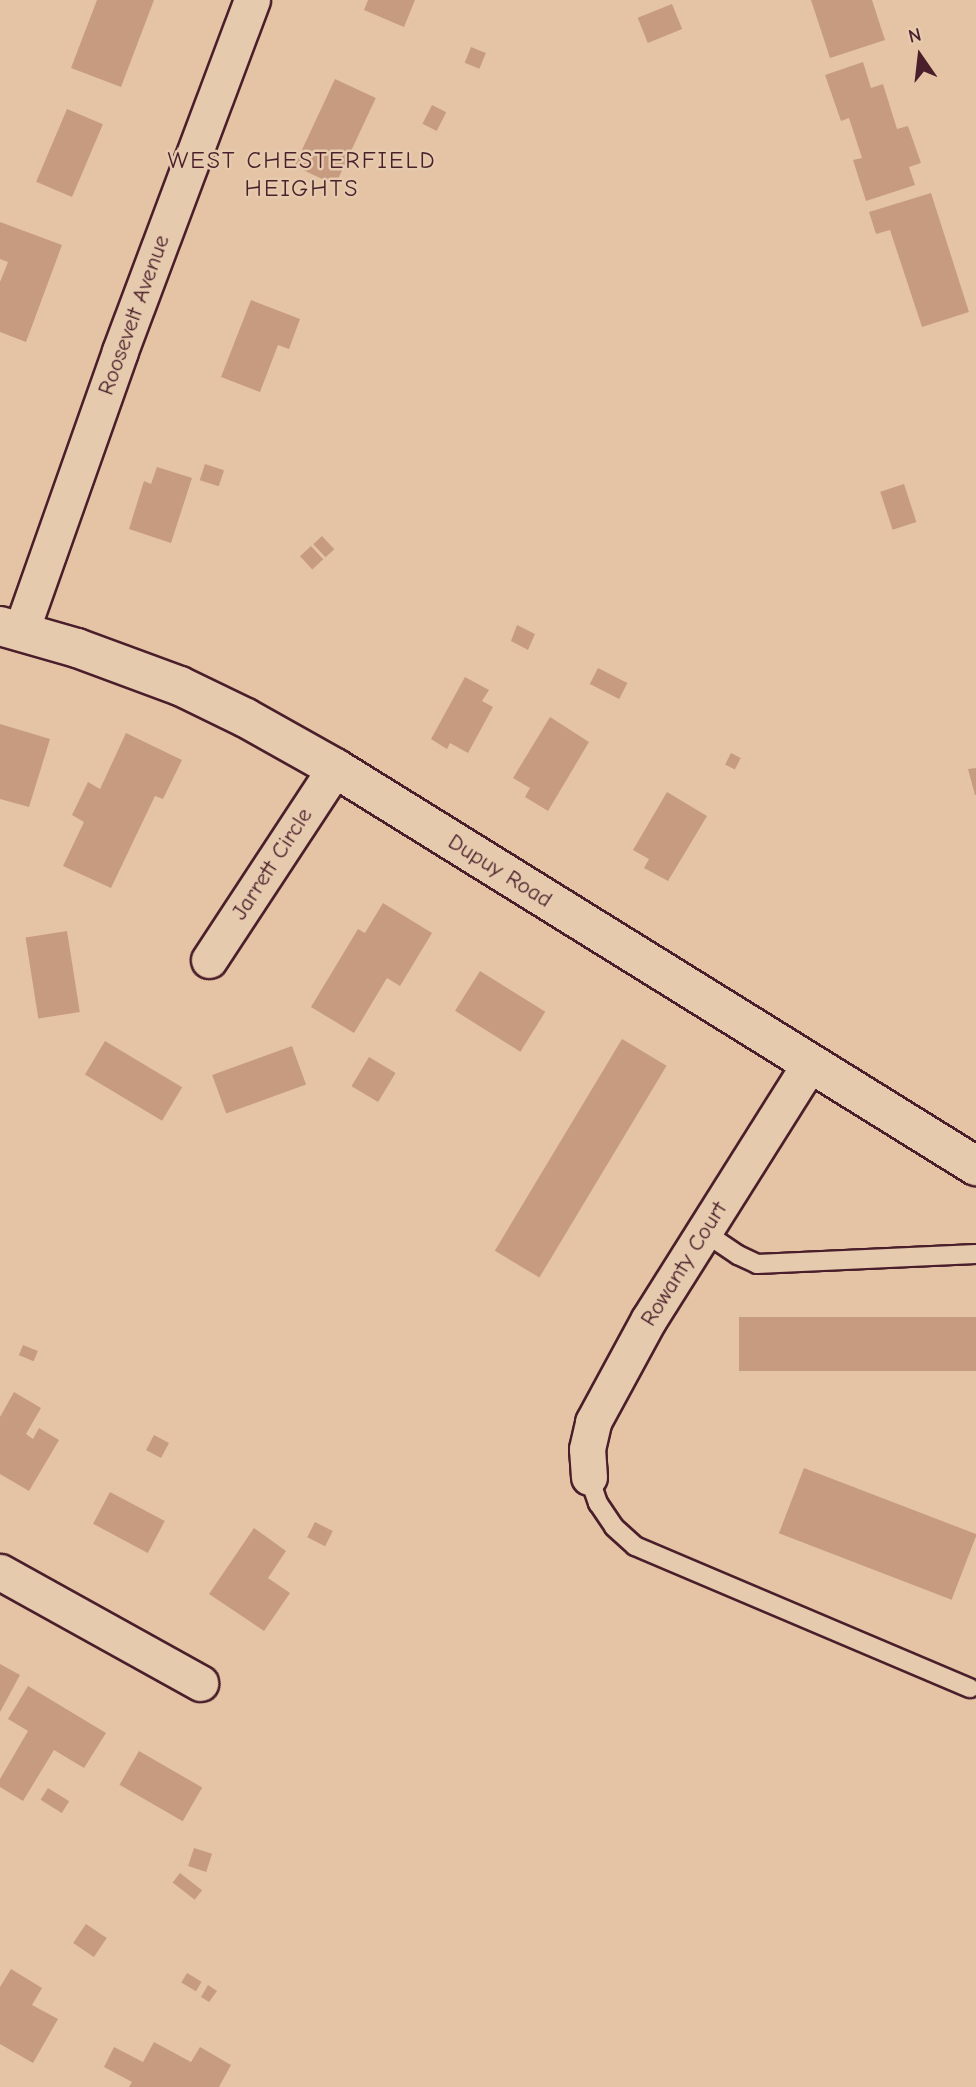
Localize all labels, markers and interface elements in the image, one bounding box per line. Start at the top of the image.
north arrow [885,21,955,91]
text: N [906,23,924,48]
district label: WEST CHESTERFIELD HEIGHTS [170,147,434,203]
street label: Roosevelt Avenue [92,231,176,399]
street label: Jarrett Circle [226,803,318,925]
street label: Dupuy Road [443,828,557,914]
street label: Rowanty Court [635,1197,733,1331]

